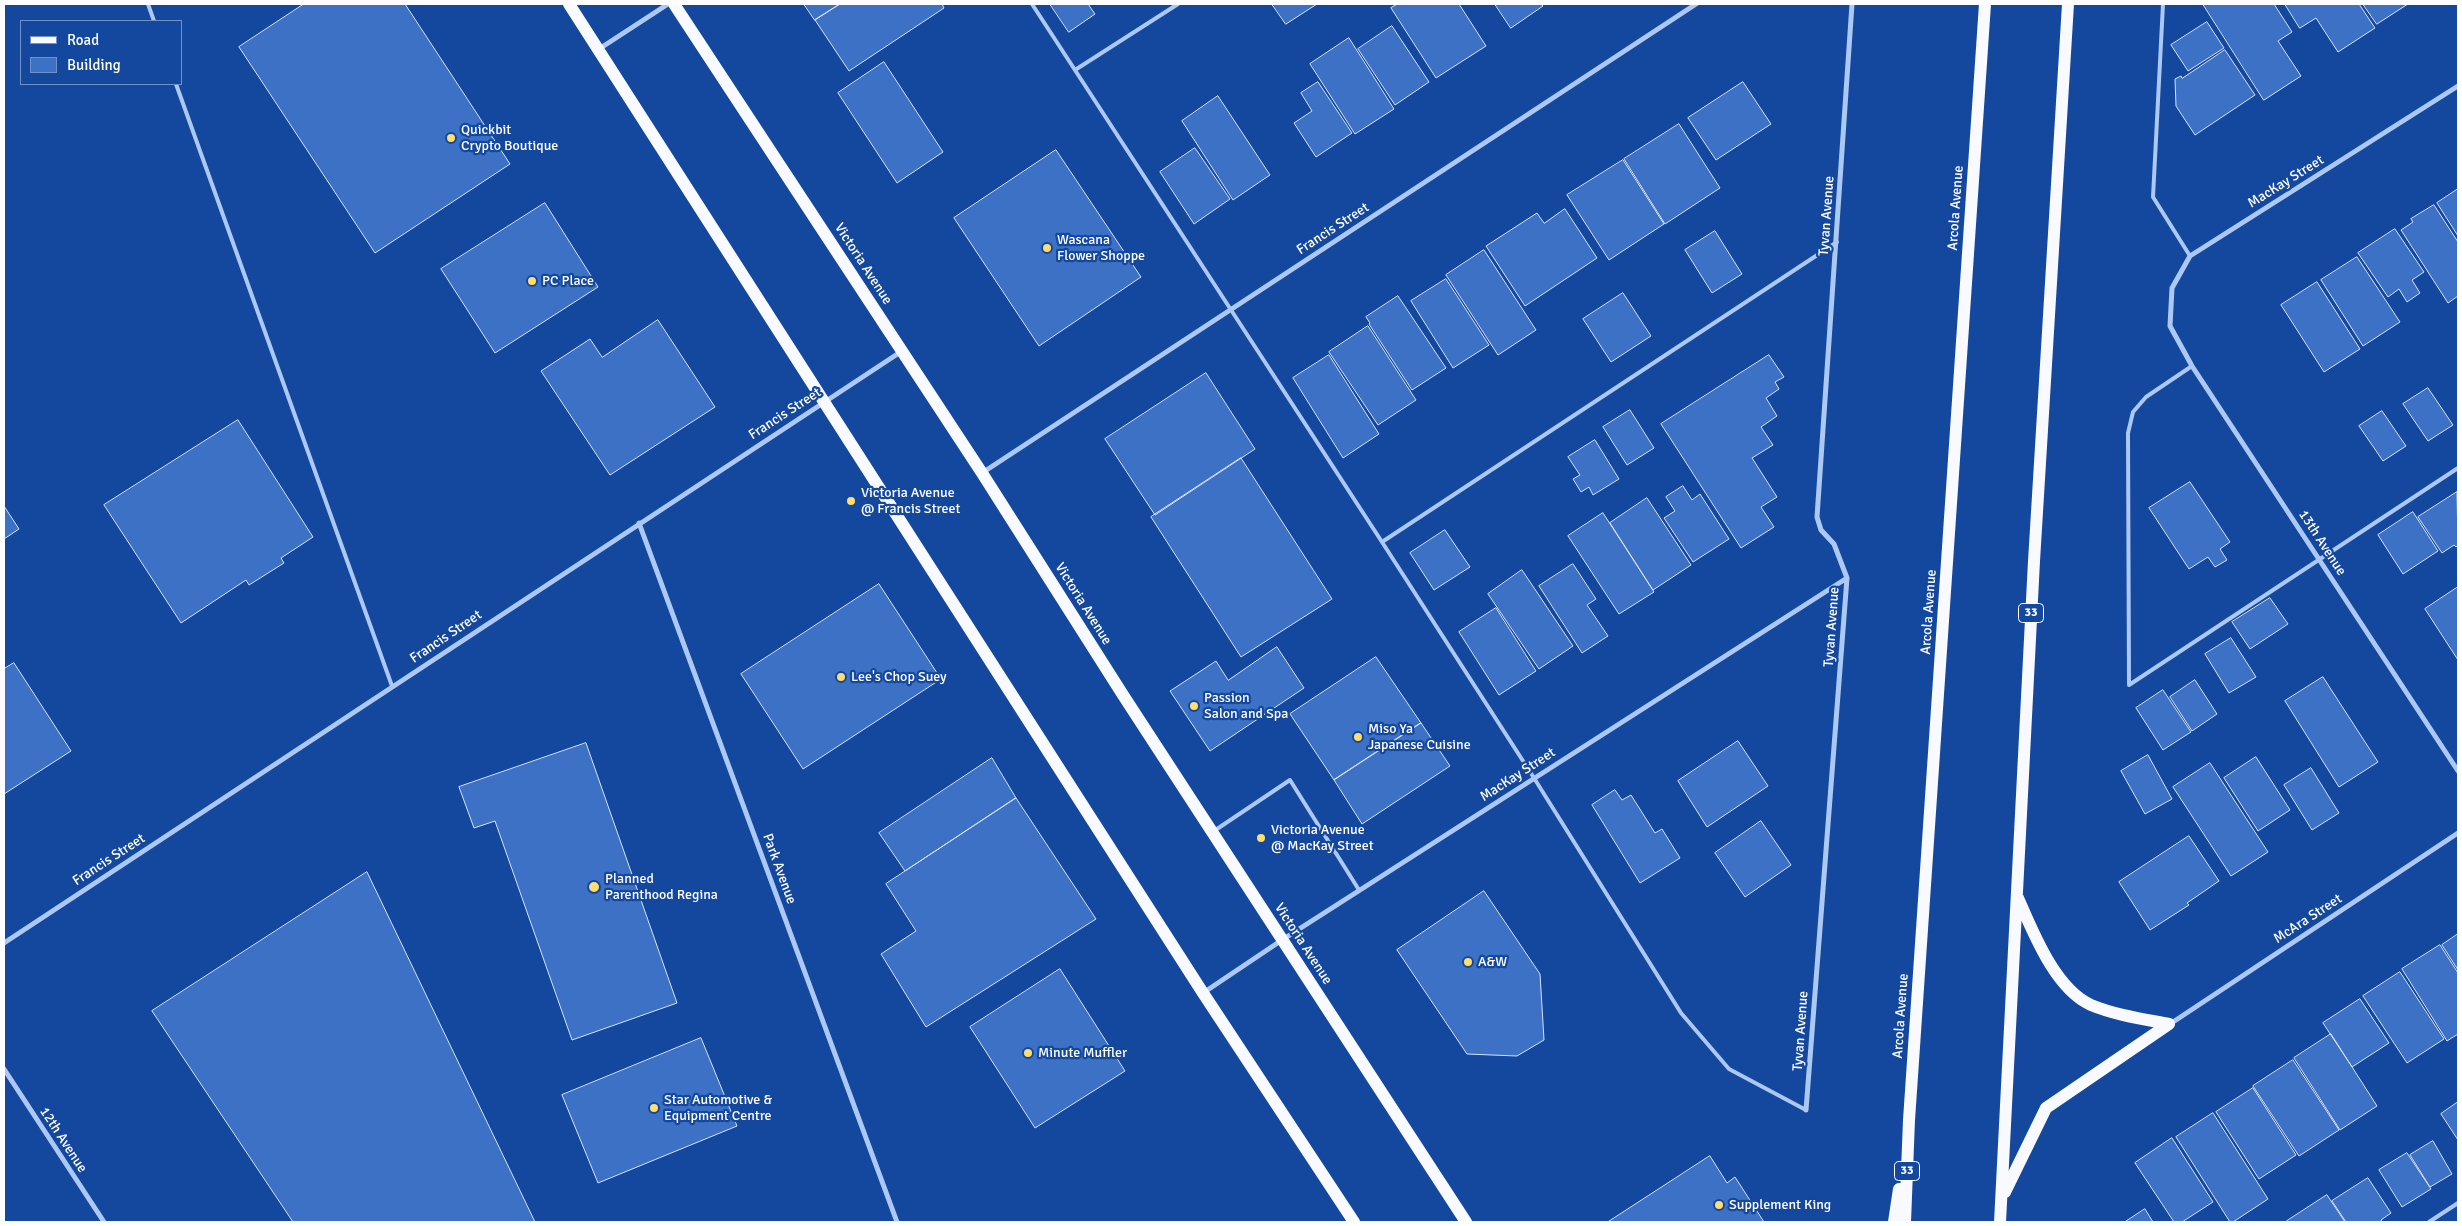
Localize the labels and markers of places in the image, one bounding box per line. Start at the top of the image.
place label: Quickbit Crypto Boutique [461,122,558,154]
marker: Quickbit Crypto Boutique [445,132,457,144]
place label: Wascana Flower Shoppe [1057,232,1145,264]
marker: Wascana Flower Shoppe [1041,242,1053,254]
place label: PC Place [542,273,594,289]
marker: PC Place [526,275,538,287]
place label: Victoria Avenue @ Francis Street [861,485,960,518]
marker: Victoria Avenue @ Francis Street [845,495,857,507]
place label: Lee's Chop Suey [851,669,947,685]
marker: Lee's Chop Suey [835,671,847,683]
place label: Passion Salon and Spa [1204,690,1288,722]
marker: Passion Salon and Spa [1188,700,1200,712]
place label: Miso Ya Japanese Cuisine [1368,721,1471,754]
marker: Miso Ya Japanese Cuisine [1352,731,1364,743]
place label: Victoria Avenue @ MacKay Street [1271,822,1374,854]
marker: Victoria Avenue @ MacKay Street [1255,832,1267,844]
place label: Planned Parenthood Regina [605,871,718,904]
marker: Planned Parenthood Regina [587,880,601,894]
place label: A&W [1478,954,1507,970]
marker: A&W [1462,956,1474,968]
place label: Minute Muffler [1038,1045,1127,1061]
marker: Minute Muffler [1022,1047,1034,1059]
place label: Star Automotive & Equipment Centre [664,1092,772,1124]
marker: Star Automotive & Equipment Centre [648,1102,660,1114]
place label: Supplement King [1729,1197,1831,1213]
marker: Supplement King [1713,1199,1725,1211]

